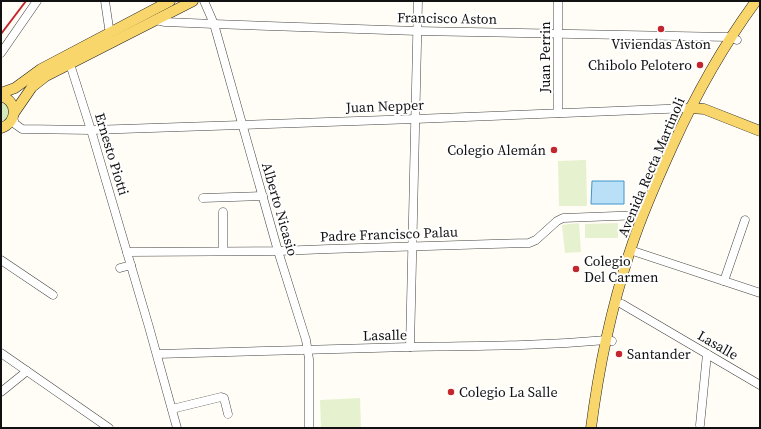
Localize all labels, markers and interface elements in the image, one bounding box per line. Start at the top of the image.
street label: Francisco Aston [397,7,498,29]
street label: Juan Perrin [535,21,555,94]
marker: Viviendas Aston [656,24,666,34]
place label: Viviendas Aston [611,34,712,54]
place label: Chibolo Pelotero [588,55,692,75]
marker: Chibolo Pelotero [695,60,705,70]
street label: Avenida Recta Martinoli [613,94,689,240]
street label: Juan Nepper [345,95,424,117]
street label: Ernesto Piotti [90,110,134,198]
place label: Colegio Alemán [447,140,547,160]
marker: Colegio Alemán [549,145,559,155]
street label: Alberto Nicasio [257,160,303,259]
street label: Padre Francisco Palau [320,222,458,246]
place label: Colegio Del Carmen [584,251,659,287]
marker: Colegio Del Carmen [571,264,581,274]
street label: Lasalle [363,325,407,345]
street label: Lasalle [694,325,742,365]
place label: Santander [627,344,691,364]
marker: Santander [614,349,624,359]
place label: Colegio La Salle [459,382,558,402]
marker: Colegio La Salle [446,387,456,397]

